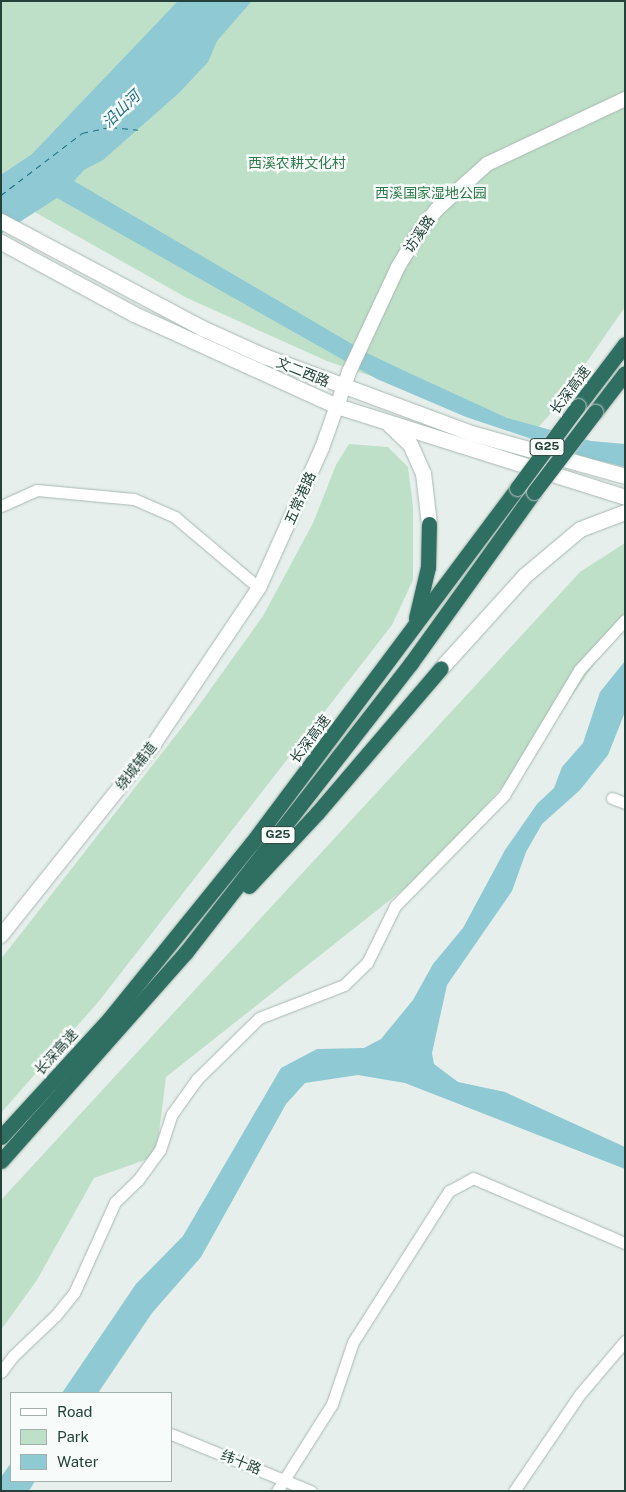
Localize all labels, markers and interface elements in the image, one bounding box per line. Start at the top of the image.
water label: 沿山河 [99,87,143,131]
park label: 西溪农耕文化村 [248,155,346,171]
park label: 西溪国家湿地公园 [375,185,487,201]
street label: 访溪路 [400,212,438,256]
street label: 文二西路 [274,354,332,390]
street label: 长深高速 [546,363,594,417]
road number: G25 [530,438,564,457]
street label: 五常港路 [281,469,319,527]
street label: 长深高速 [286,712,334,766]
street label: 绕城辅道 [112,739,160,793]
road number: G25 [260,826,296,844]
street label: 长深高速 [31,1026,81,1078]
legend [10,1392,172,1482]
text: Road [57,1403,93,1420]
text: Park [57,1428,89,1445]
street label: 纬十路 [218,1446,264,1478]
text: Water [57,1453,99,1470]

